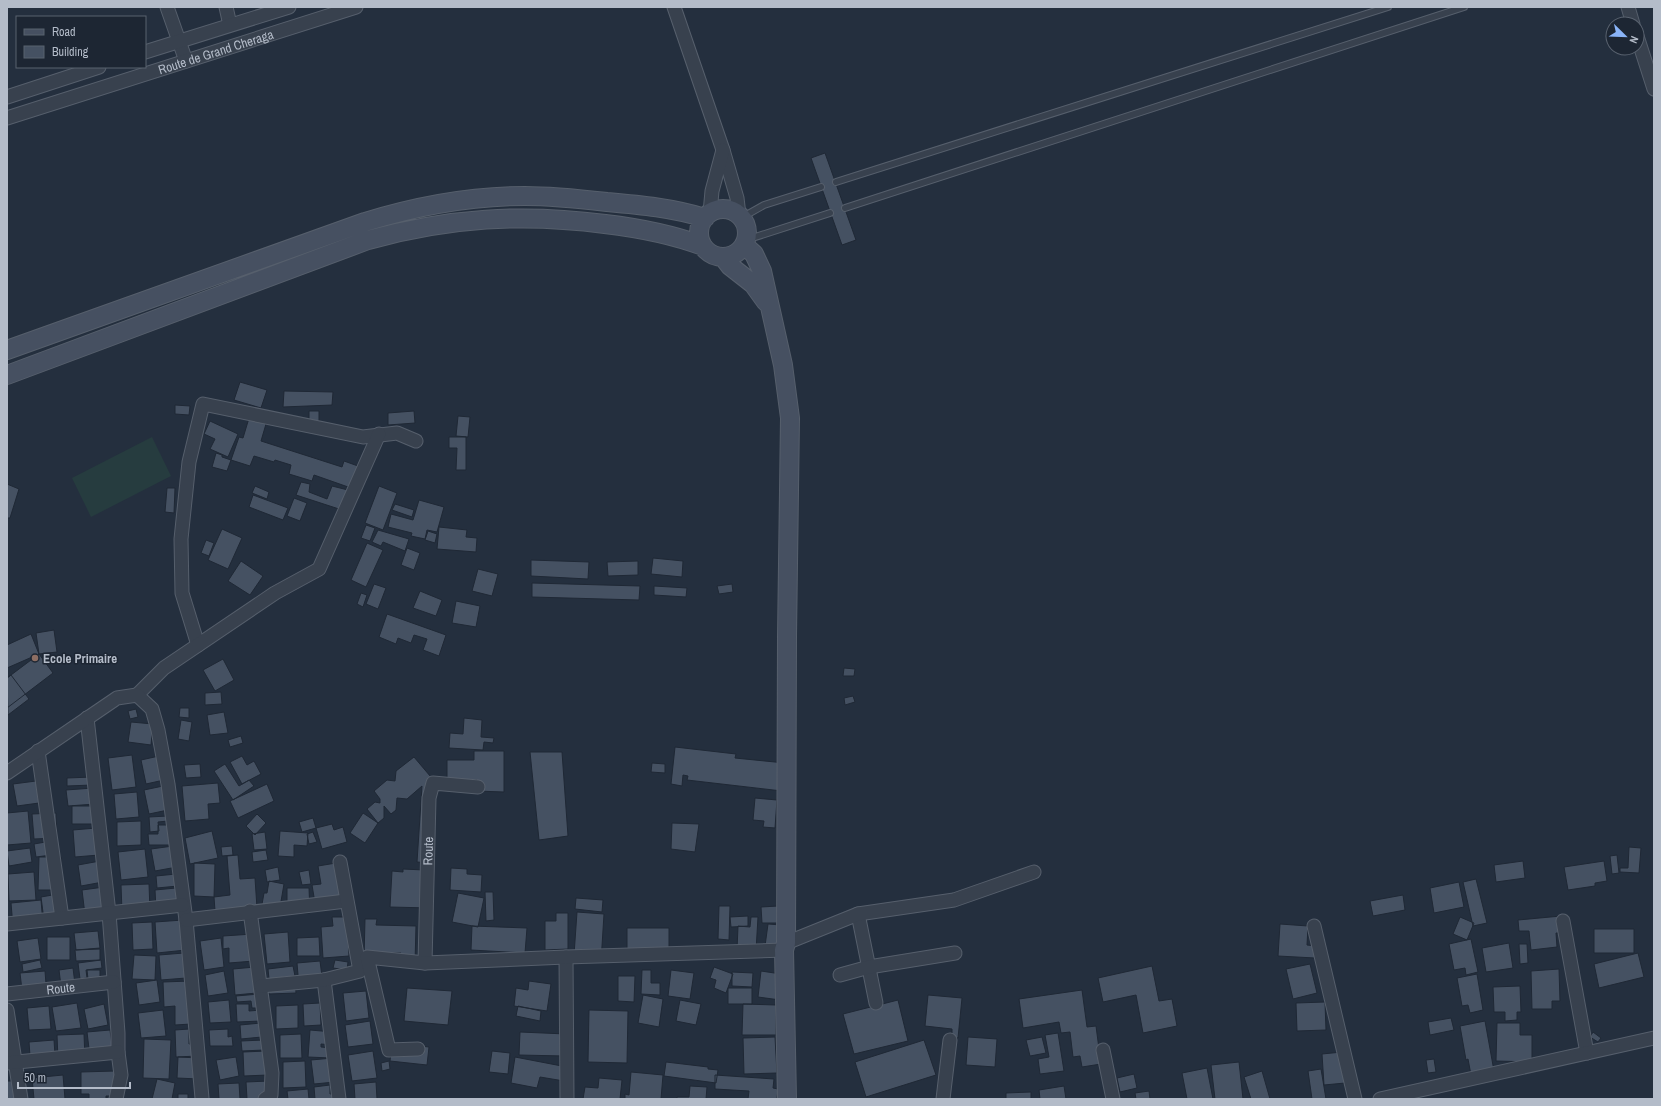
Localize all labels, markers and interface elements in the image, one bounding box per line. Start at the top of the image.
legend [16,16,146,68]
north arrow [1605,16,1645,56]
text: Road [52,24,76,40]
street label: Route de Grand Cheraga [156,25,275,78]
text: N [1626,34,1642,46]
text: Building [52,44,89,60]
place label: Ecole Primaire [43,650,117,667]
marker: Ecole Primaire [30,653,40,663]
street label: Route [419,837,437,865]
street label: Route [46,978,76,998]
scale bar [18,1064,130,1090]
text: 50 m [24,1070,46,1086]

